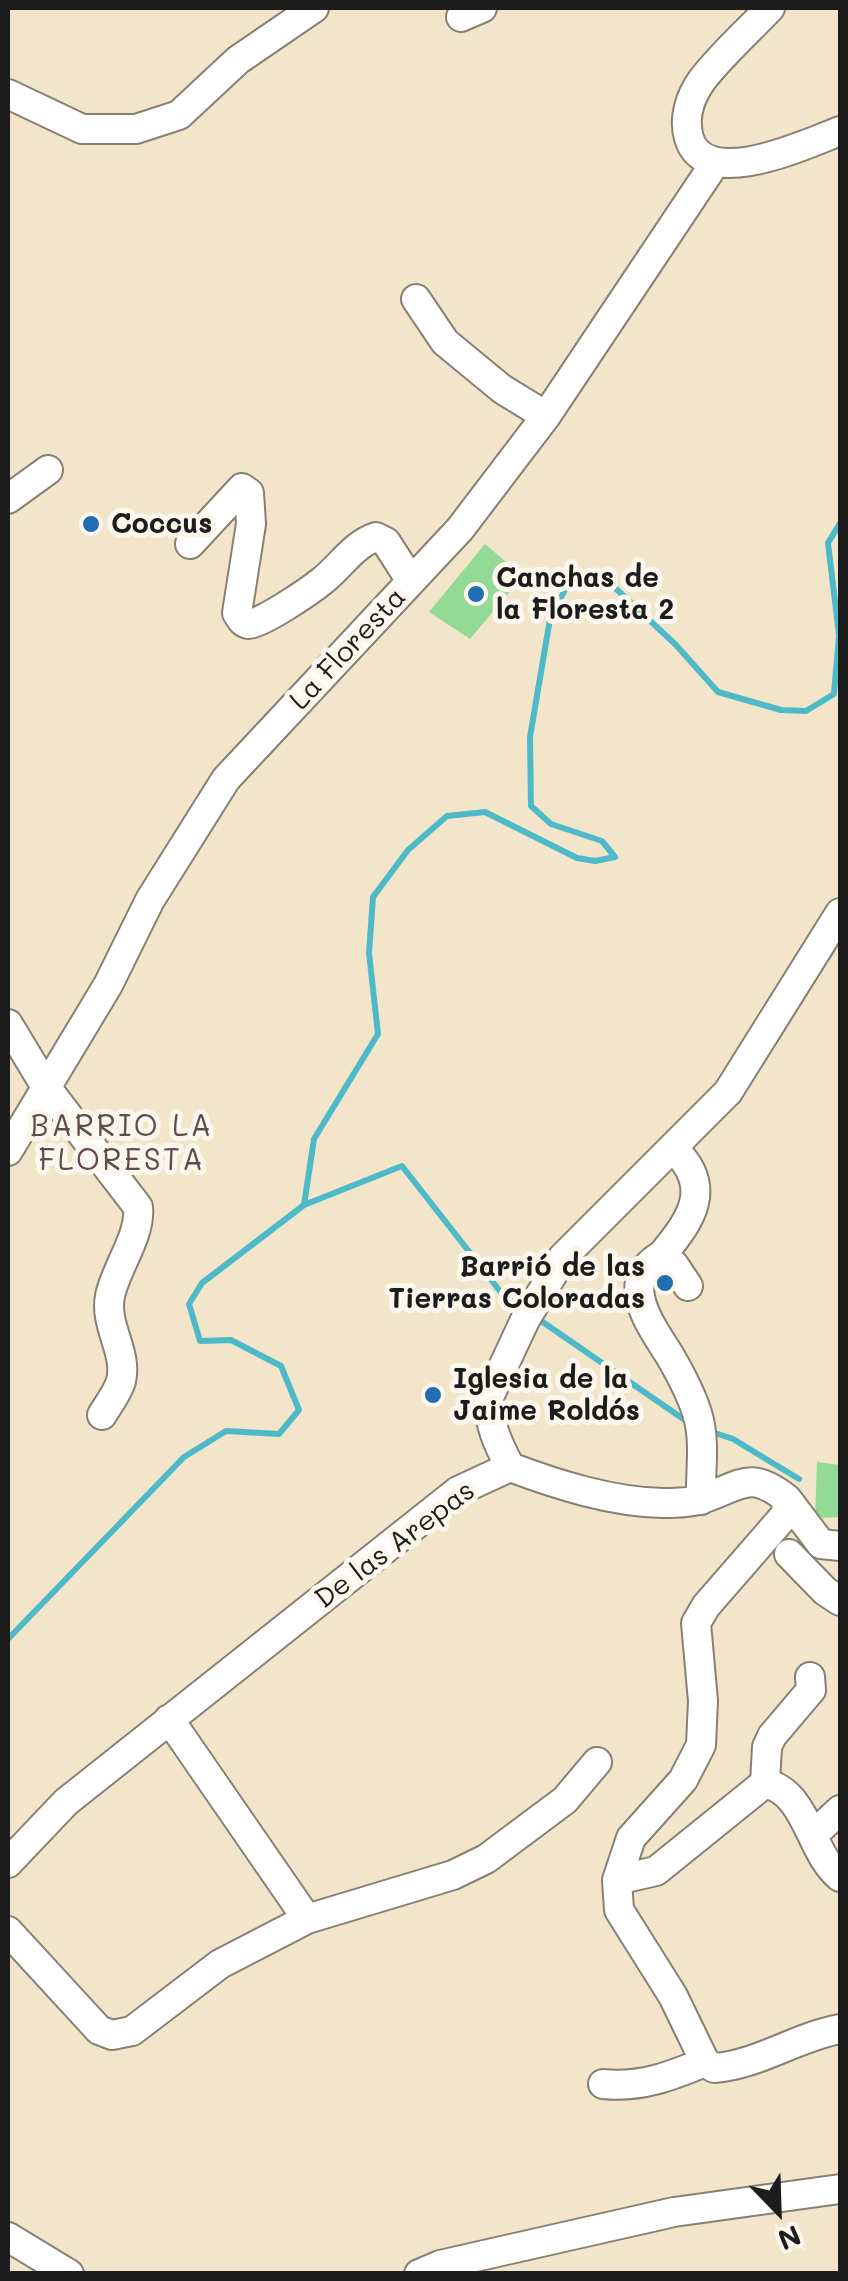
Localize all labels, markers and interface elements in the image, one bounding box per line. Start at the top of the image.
place label: Coccus [111,507,212,541]
marker: Coccus [80,513,102,535]
place label: Canchas de la Floresta 2 [496,561,674,627]
street label: La Floresta [283,581,413,717]
marker: Canchas de la Floresta 2 [465,583,487,605]
district label: BARRIO LA FLORESTA [30,1109,214,1180]
place label: Barrió de las Tierras Coloradas [389,1250,645,1316]
marker: Barrió de las Tierras Coloradas [654,1272,676,1294]
place label: Iglesia de la Jaime Roldós [453,1362,640,1428]
marker: Iglesia de la Jaime Roldós [422,1384,444,1406]
street label: De las Arepas [308,1474,482,1616]
north arrow [728,2161,828,2261]
text: N [773,2218,807,2259]

